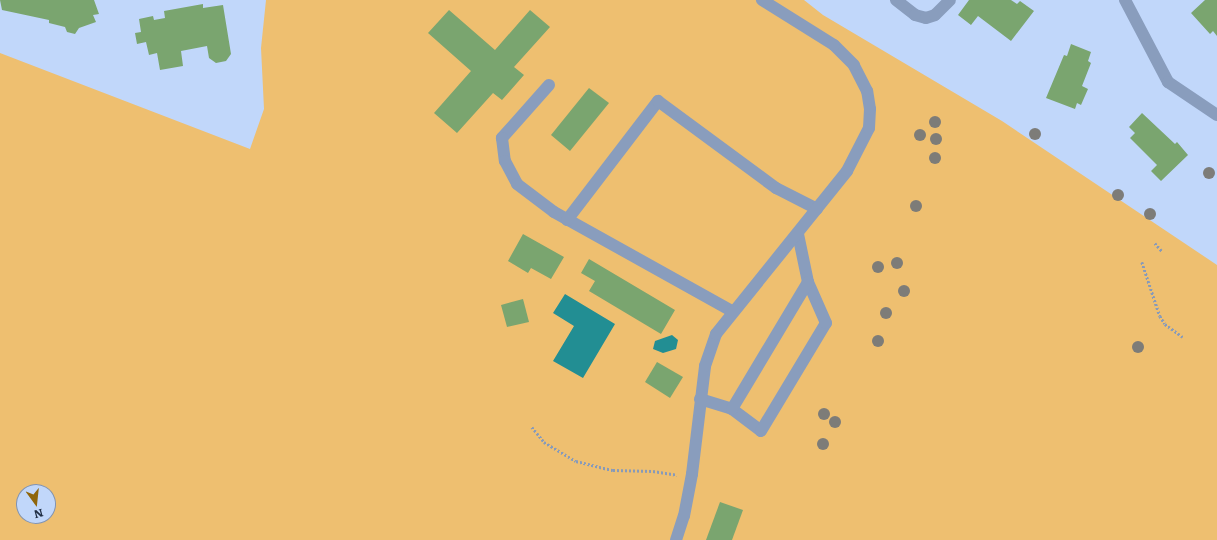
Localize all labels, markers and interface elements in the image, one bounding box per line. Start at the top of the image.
north arrow [16,484,56,524]
text: N [32,506,45,524]

